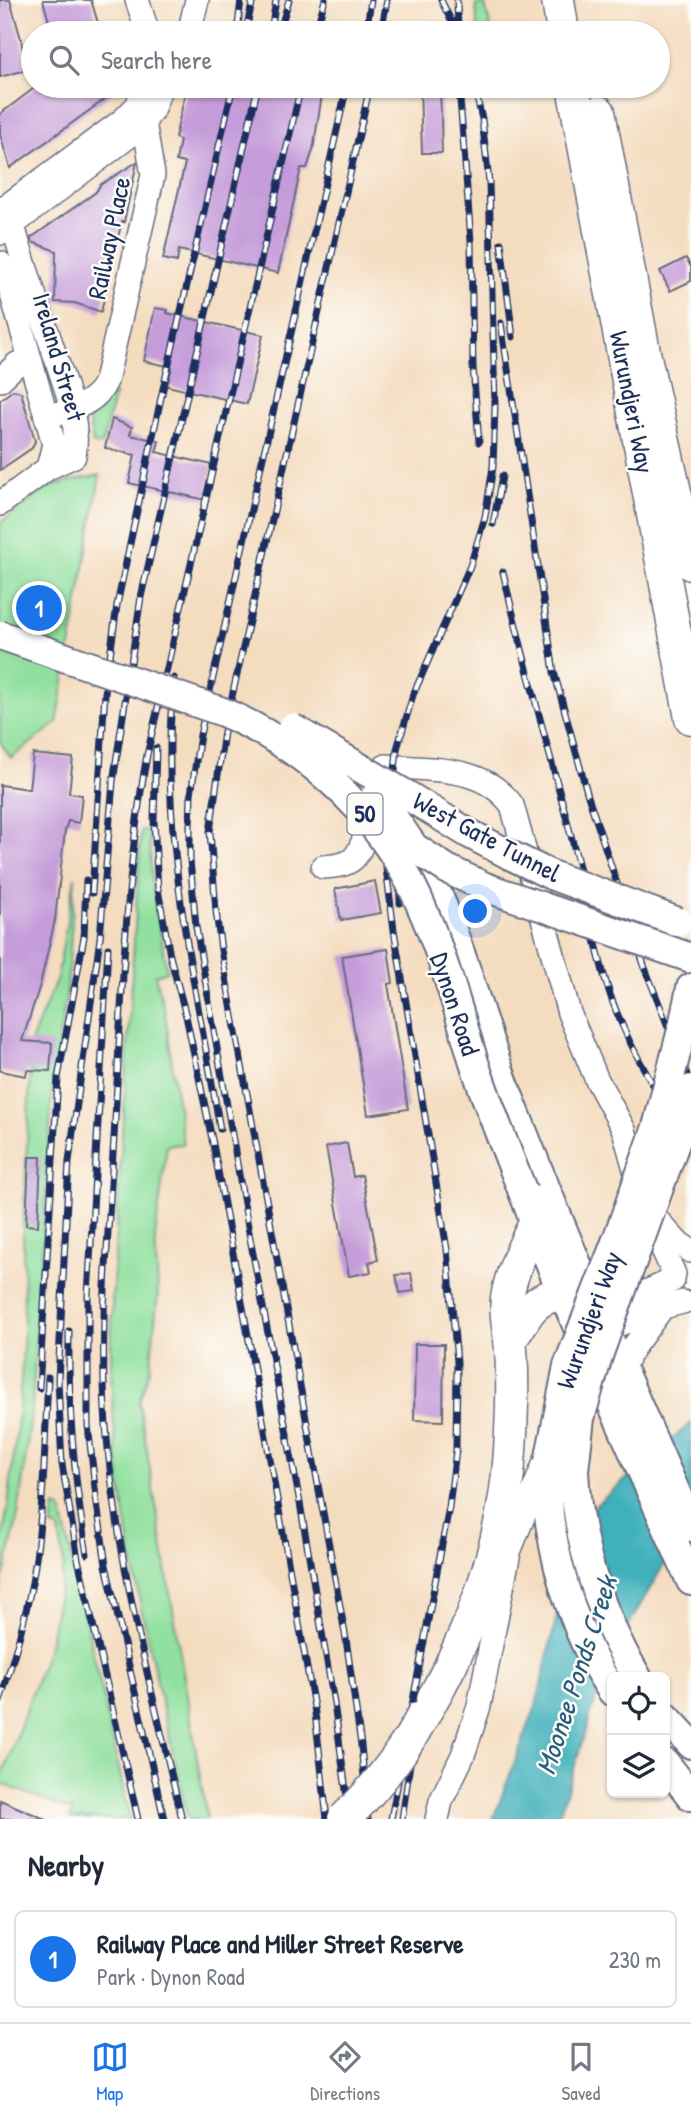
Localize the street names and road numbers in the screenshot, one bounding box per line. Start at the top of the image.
street label: Railway Place [79,174,139,302]
street label: Ireland Street [24,289,95,426]
street label: Wurundjeri Way [602,328,663,476]
street label: West Gate Tunnel [407,783,567,890]
road number: 50 [348,794,382,834]
street label: Dynon Road [422,948,488,1060]
street label: Wurundjeri Way [547,1246,630,1394]

